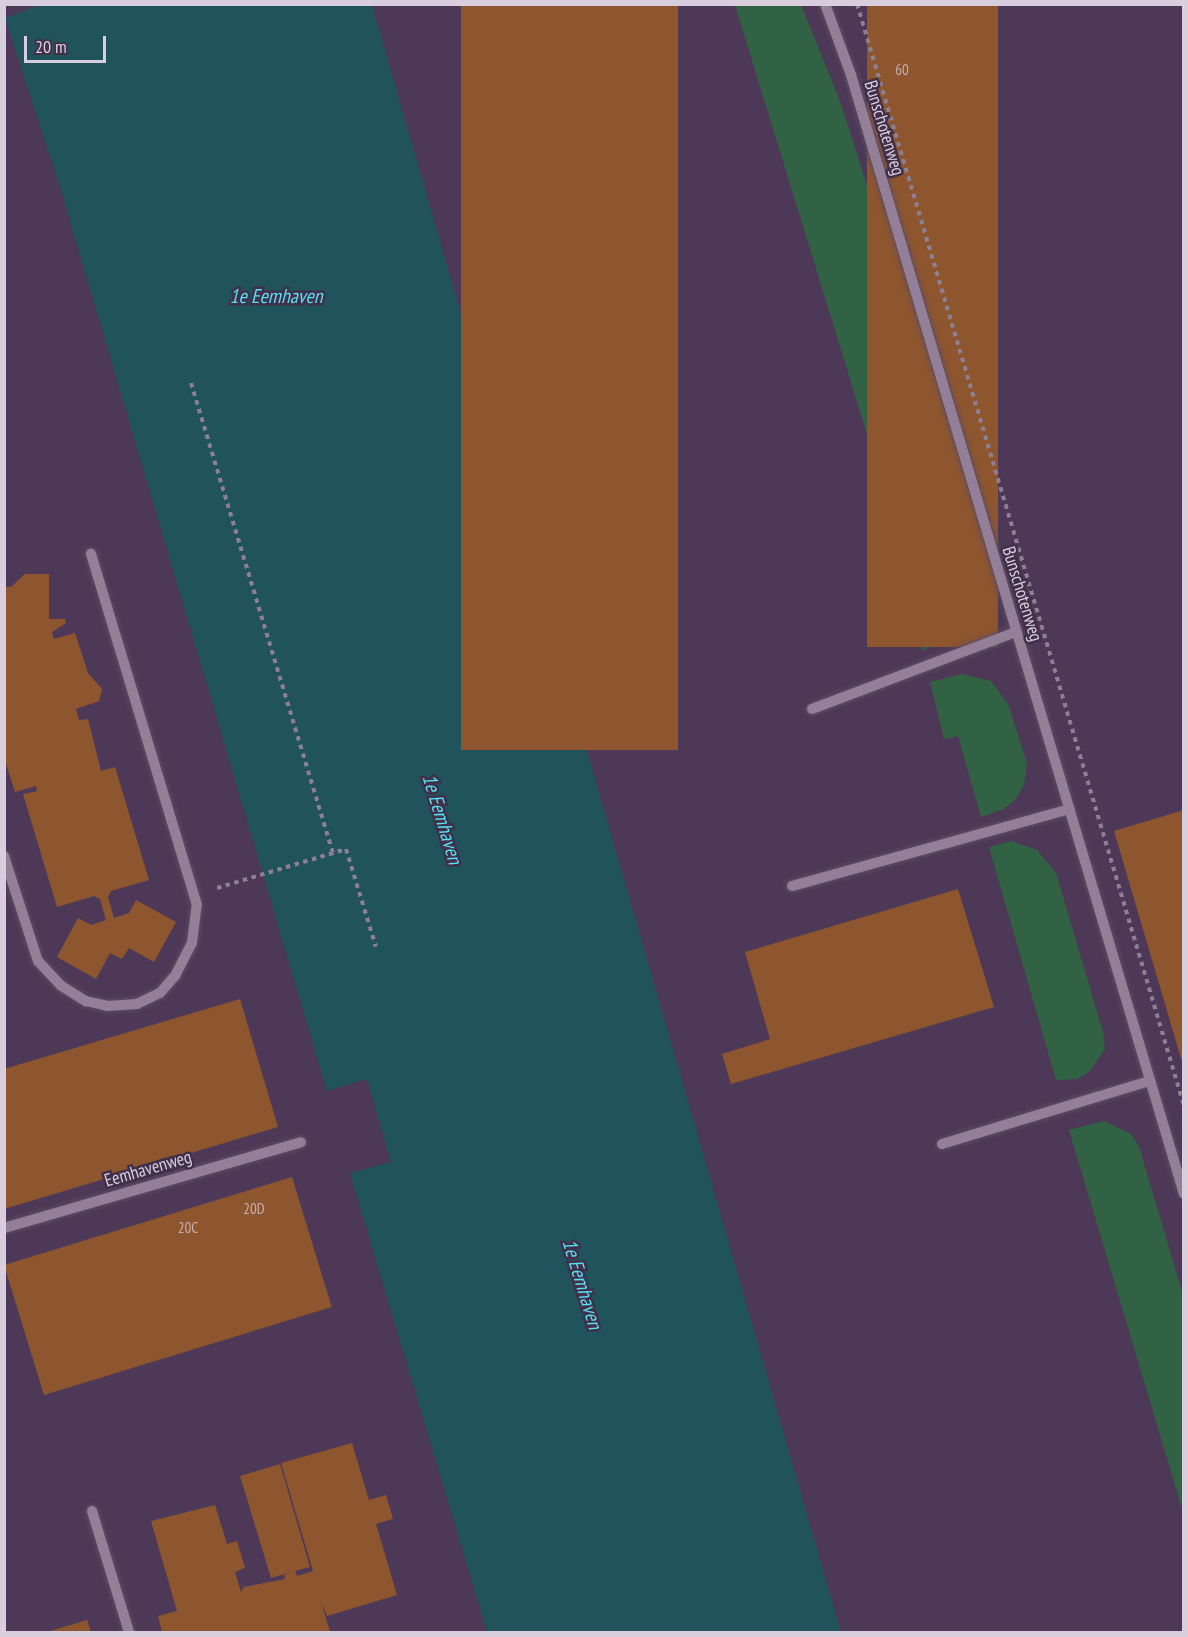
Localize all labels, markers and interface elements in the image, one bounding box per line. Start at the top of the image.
scale bar [27,24,110,62]
text: 20 m [35,35,67,58]
house number: 60 [895,61,909,79]
street label: Bunschotenweg [859,78,909,178]
water label: 1e Eemhaven [230,284,322,308]
street label: Bunschotenweg [997,544,1047,644]
water label: 1e Eemhaven [417,771,467,867]
street label: Eemhavenweg [102,1146,194,1192]
house number: 20D [243,1200,265,1218]
house number: 20C [178,1219,198,1237]
water label: 1e Eemhaven [557,1236,607,1332]

